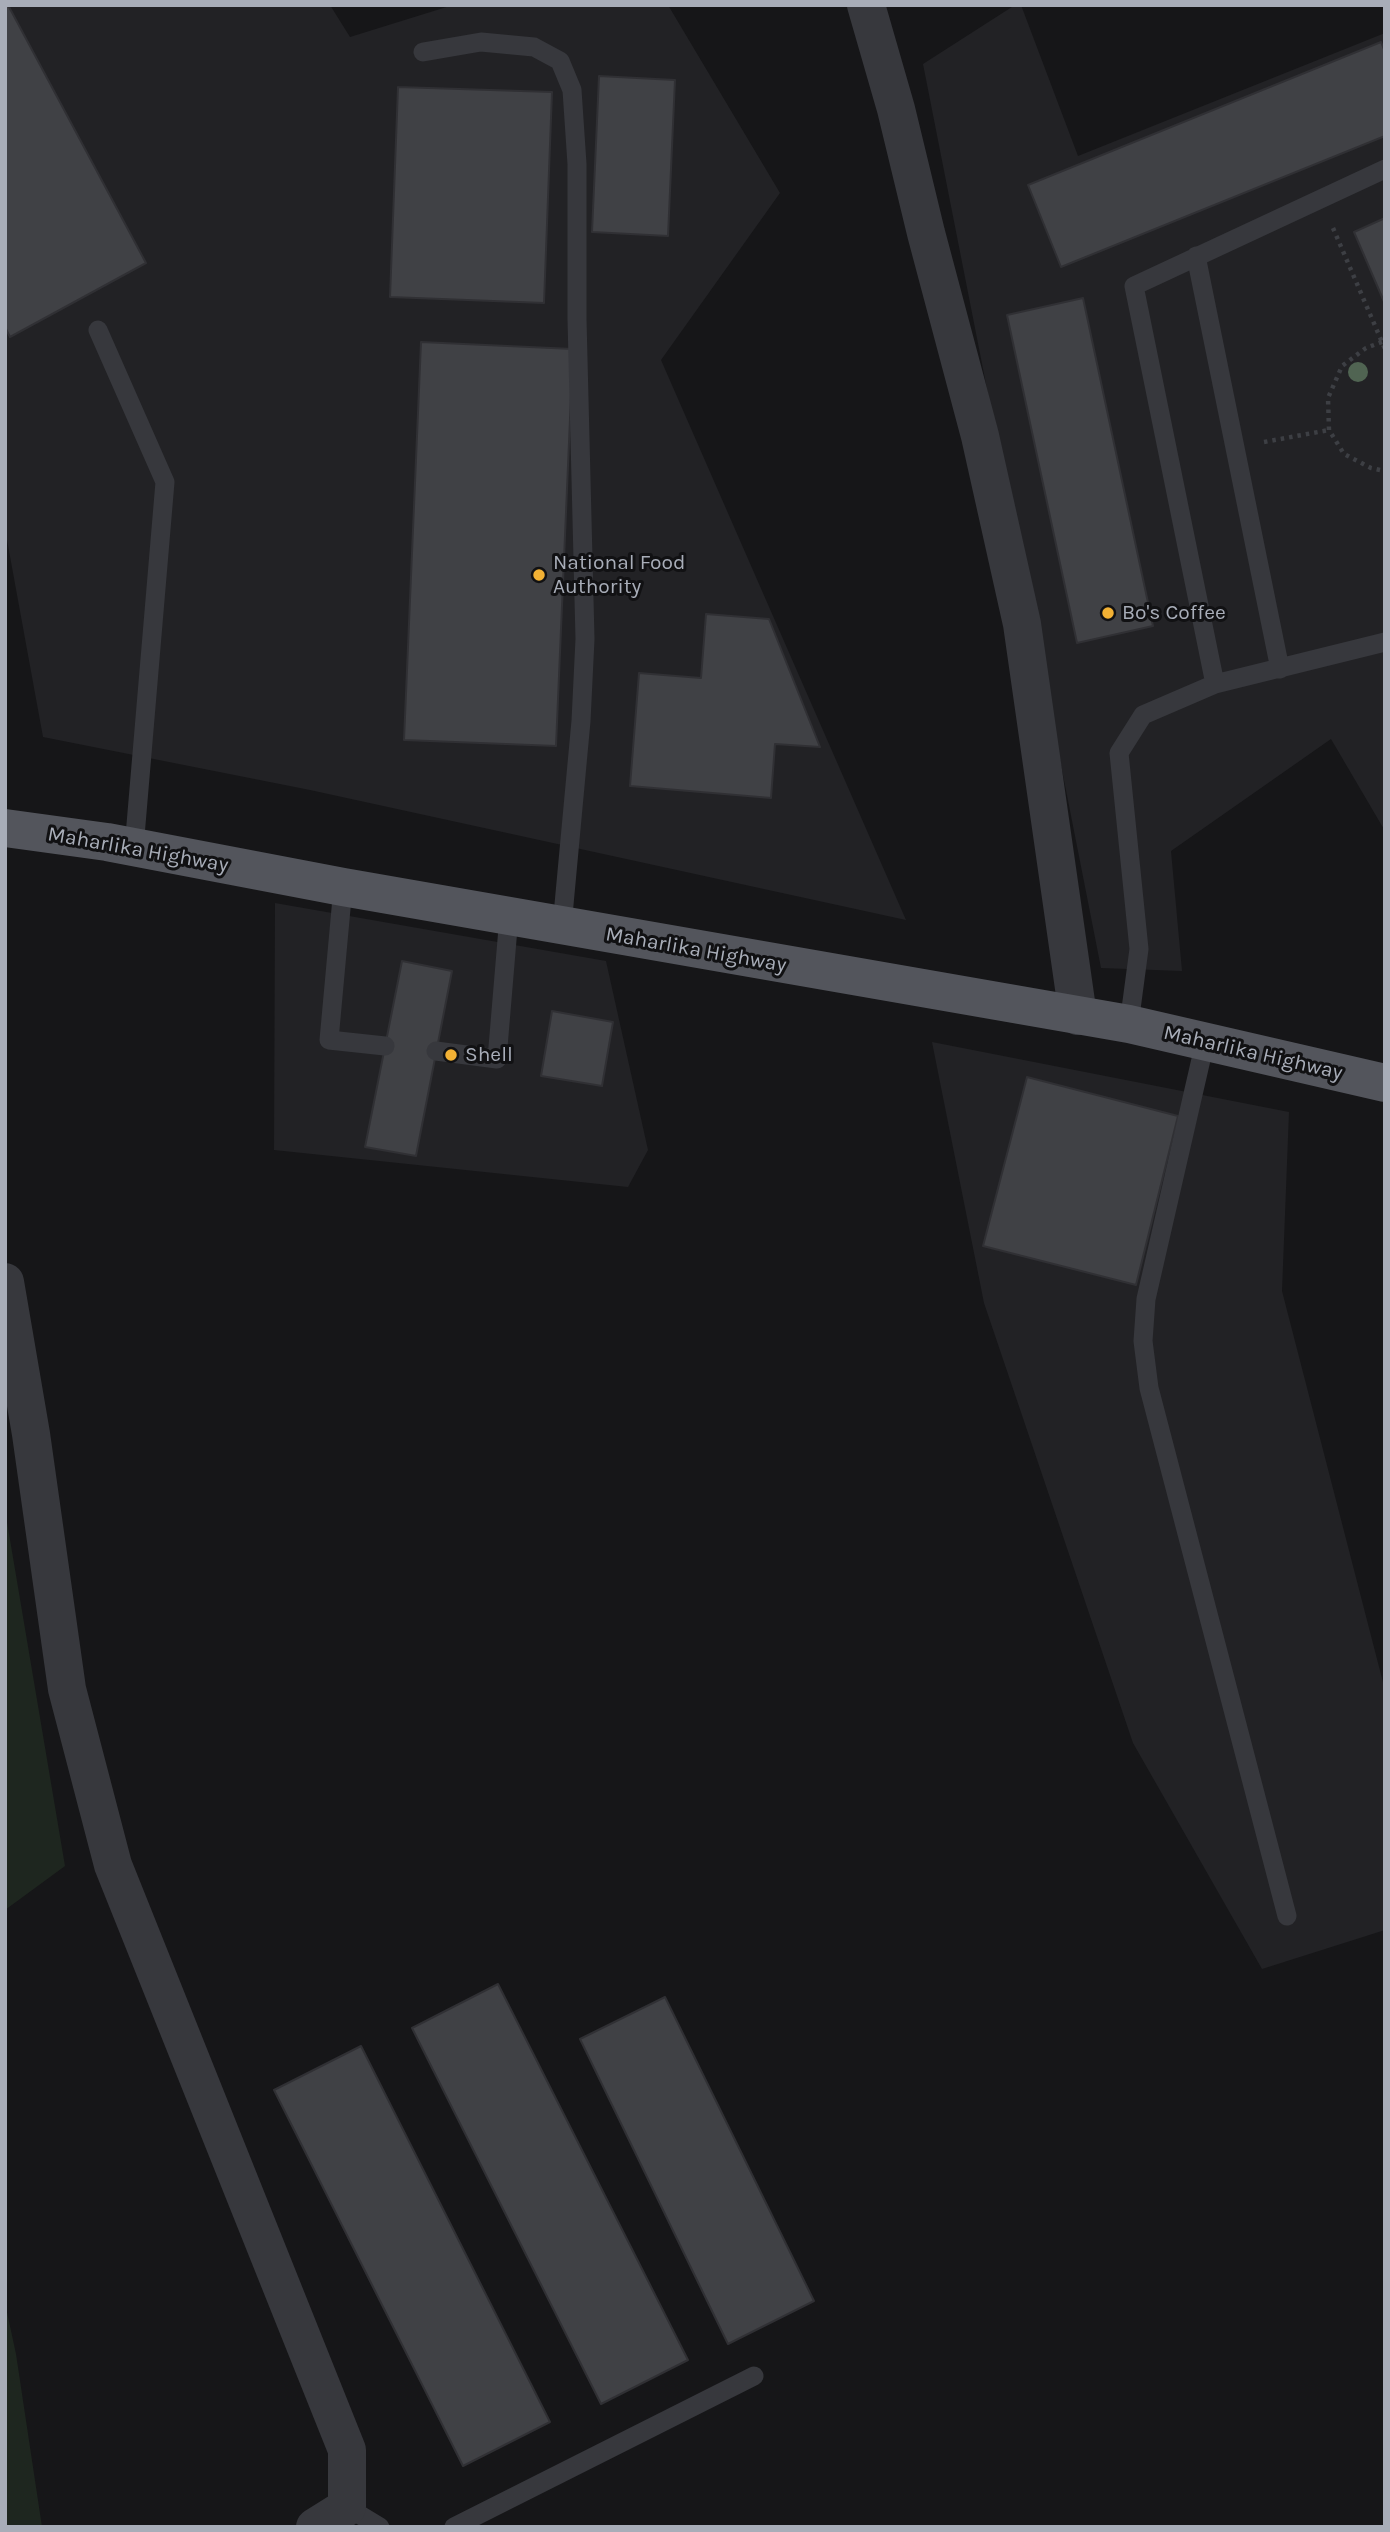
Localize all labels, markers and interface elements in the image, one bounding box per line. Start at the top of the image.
place label: National Food Authority [553,550,685,600]
marker: National Food Authority [531,567,547,583]
place label: Bo's Coffee [1122,600,1226,626]
marker: Bo's Coffee [1100,605,1116,621]
street label: Maharlika Highway [46,822,230,878]
street label: Maharlika Highway [604,922,788,978]
street label: Maharlika Highway [1161,1020,1345,1086]
place label: Shell [465,1042,513,1068]
marker: Shell [443,1047,459,1063]

